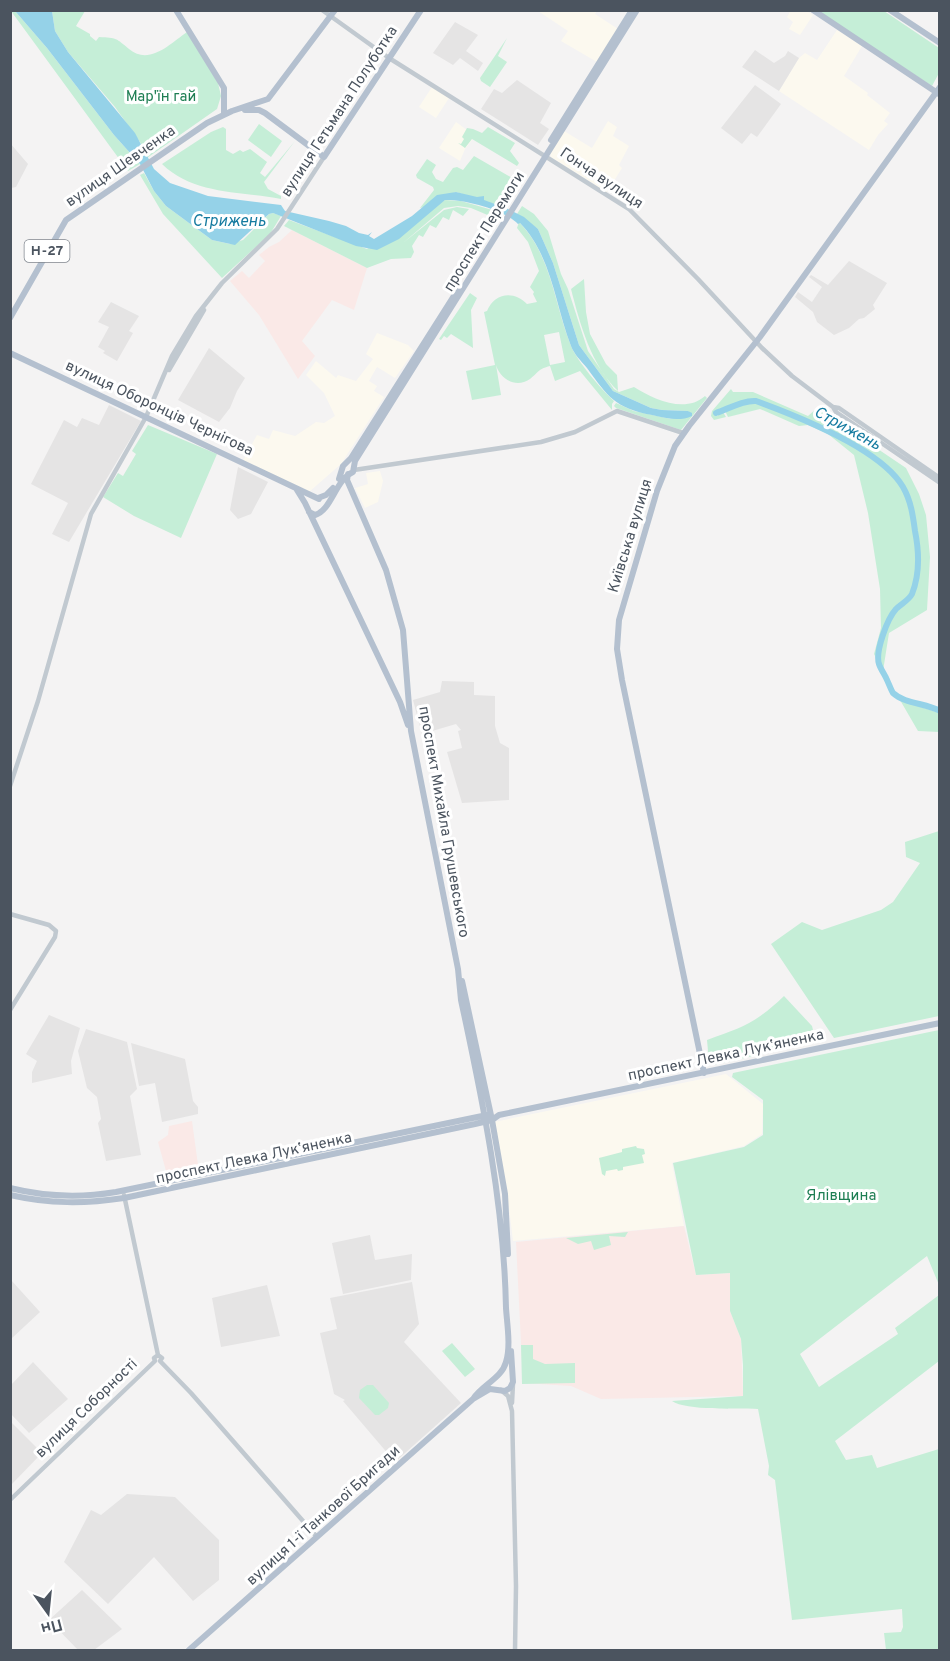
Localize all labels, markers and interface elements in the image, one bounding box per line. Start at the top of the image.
street label: вулиця Гетьмана Полуботка [278,23,402,201]
park label: Мар'їн гай [126,88,196,107]
street label: вулиця Шевченка [62,122,180,212]
street label: Гонча вулиця [556,144,646,214]
street label: проспект Перемоги [440,168,530,296]
water label: Стрижень [192,212,266,232]
road number: Н-27 [24,240,70,262]
street label: вулиця Оборонців Чернігова [62,357,256,461]
water label: Стрижень [810,402,884,456]
street label: Київська вулиця [605,477,657,595]
street label: проспект Михайла Грушевського [413,705,473,939]
street label: проспект Левка Лукʼяненка [626,1026,826,1086]
street label: проспект Левка Лукʼяненка [154,1129,354,1189]
park label: Ялівщина [806,1187,876,1206]
street label: вулиця Соборності [32,1355,142,1463]
street label: вулиця 1-ї Танкової Бригади [243,1442,405,1590]
north arrow [18,1583,78,1643]
text: Пн [38,1613,64,1638]

